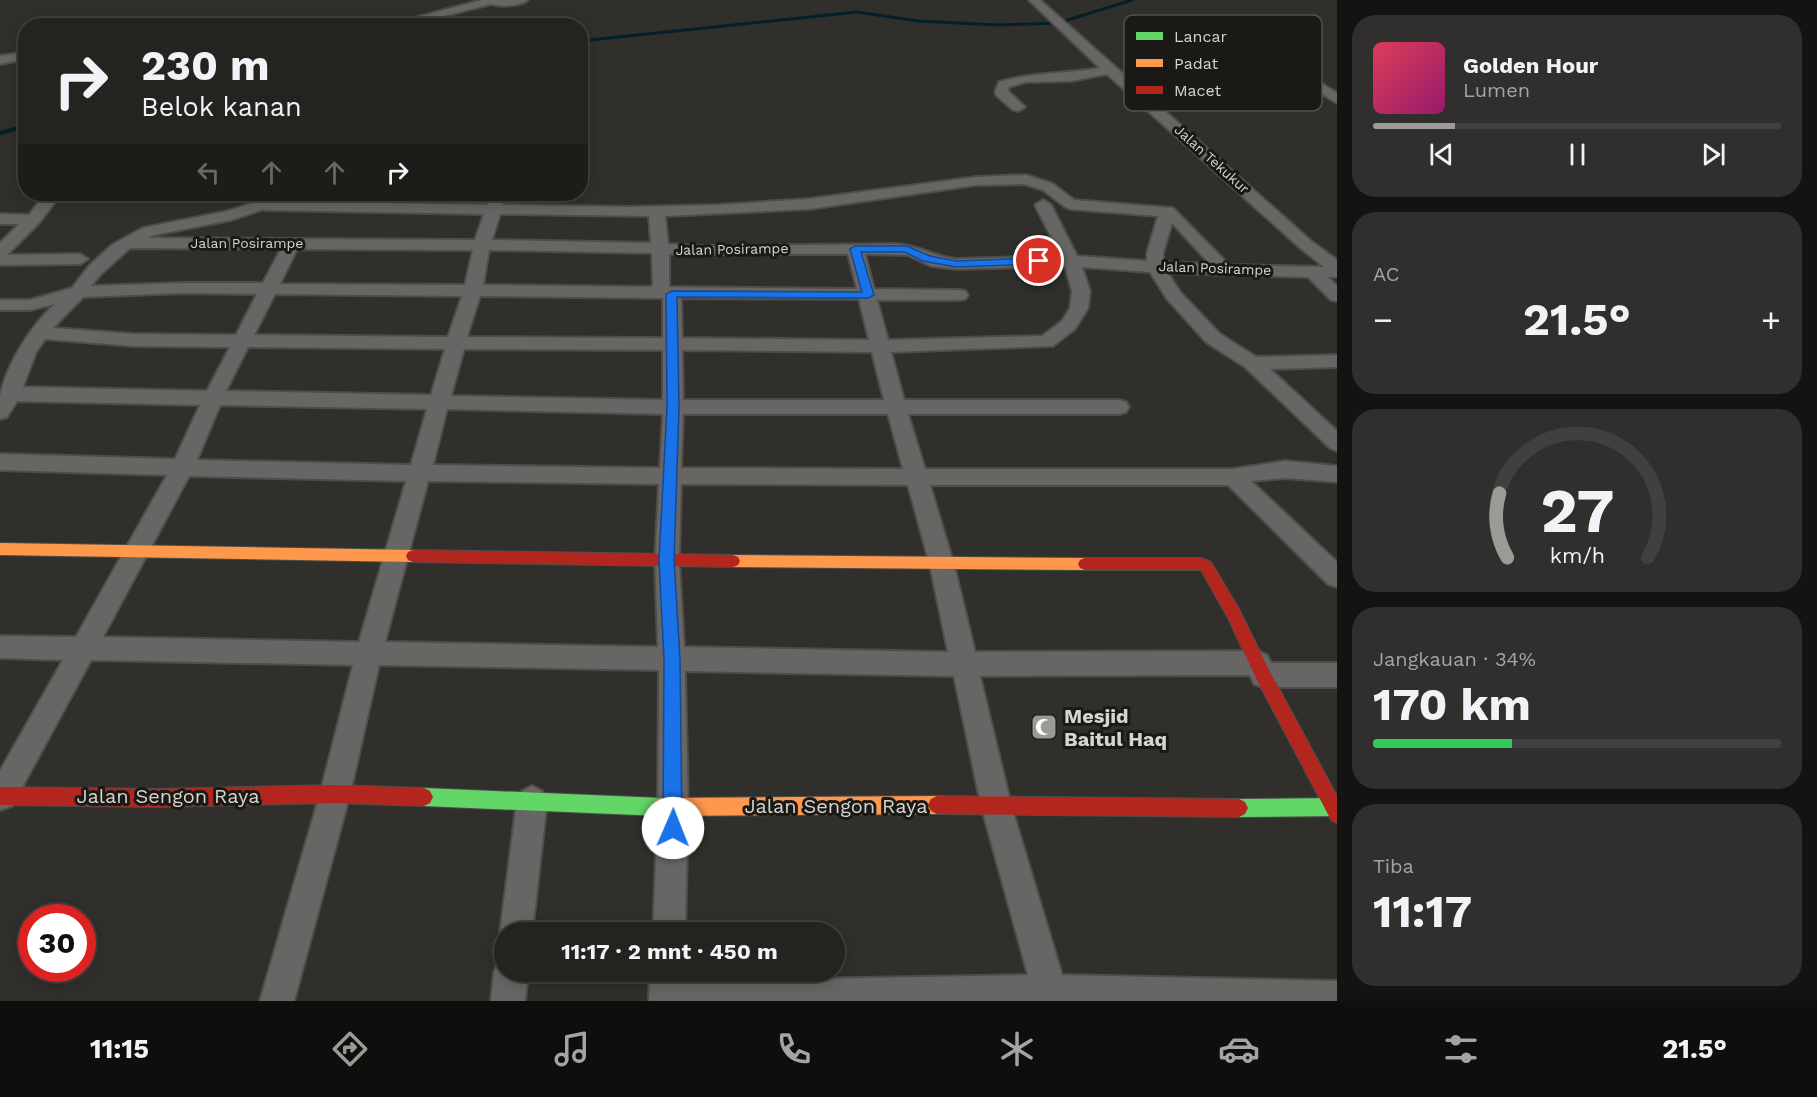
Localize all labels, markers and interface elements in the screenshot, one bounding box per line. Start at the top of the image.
legend [1124,15,1322,111]
text: Lancar [1174,27,1228,46]
text: 230 m [141,41,270,90]
icon: right [42,42,120,120]
text: Golden Hour [1463,53,1598,78]
text: Padat [1174,54,1219,73]
text: Lumen [1463,78,1530,102]
text: Macet [1174,81,1222,100]
text: Belok kanan [141,91,302,123]
street label: Jalan Tekukur [1171,121,1253,197]
icon: previous [1425,138,1458,171]
icon: pause [1561,138,1594,171]
icon: next [1697,138,1730,171]
icon: left [192,156,225,189]
icon: ahead [255,156,288,189]
icon: ahead [318,156,351,189]
icon: right [381,156,414,189]
street label: Jalan Posirampe [191,235,303,251]
pin [1013,235,1064,286]
street label: Jalan Posirampe [675,240,789,258]
icon: arrive [1022,244,1055,277]
street label: Jalan Posirampe [1158,258,1272,278]
text: AC [1373,262,1399,286]
text: 21.5° [1523,293,1631,346]
text: − [1373,300,1393,339]
text: + [1761,300,1781,339]
text: 27 [1540,474,1614,547]
text: km/h [1549,543,1605,568]
text: Jangkauan · 34% [1373,647,1536,671]
text: 170 km [1373,678,1531,731]
place label: Mesjid Baitul Haq [1064,704,1167,751]
mosque icon: Mesjid Baitul Haq [1029,712,1059,742]
street label: Jalan Sengon Raya [77,784,259,808]
street label: Jalan Sengon Raya [745,794,927,818]
position arrow [641,796,705,860]
text: Tiba [1373,854,1414,878]
text: 11:17 [1373,885,1472,938]
speed limit sign: 30 [18,904,96,982]
text: 11:17 · 2 mnt · 450 m [561,939,778,964]
icon: directions [329,1028,371,1070]
icon: music [551,1028,593,1070]
icon: phone [773,1028,815,1070]
icon: climate [996,1028,1038,1070]
icon: car [1218,1028,1260,1070]
icon: filters [1440,1028,1482,1070]
text: 11:15 [90,1033,149,1065]
text: 21.5° [1662,1033,1727,1065]

